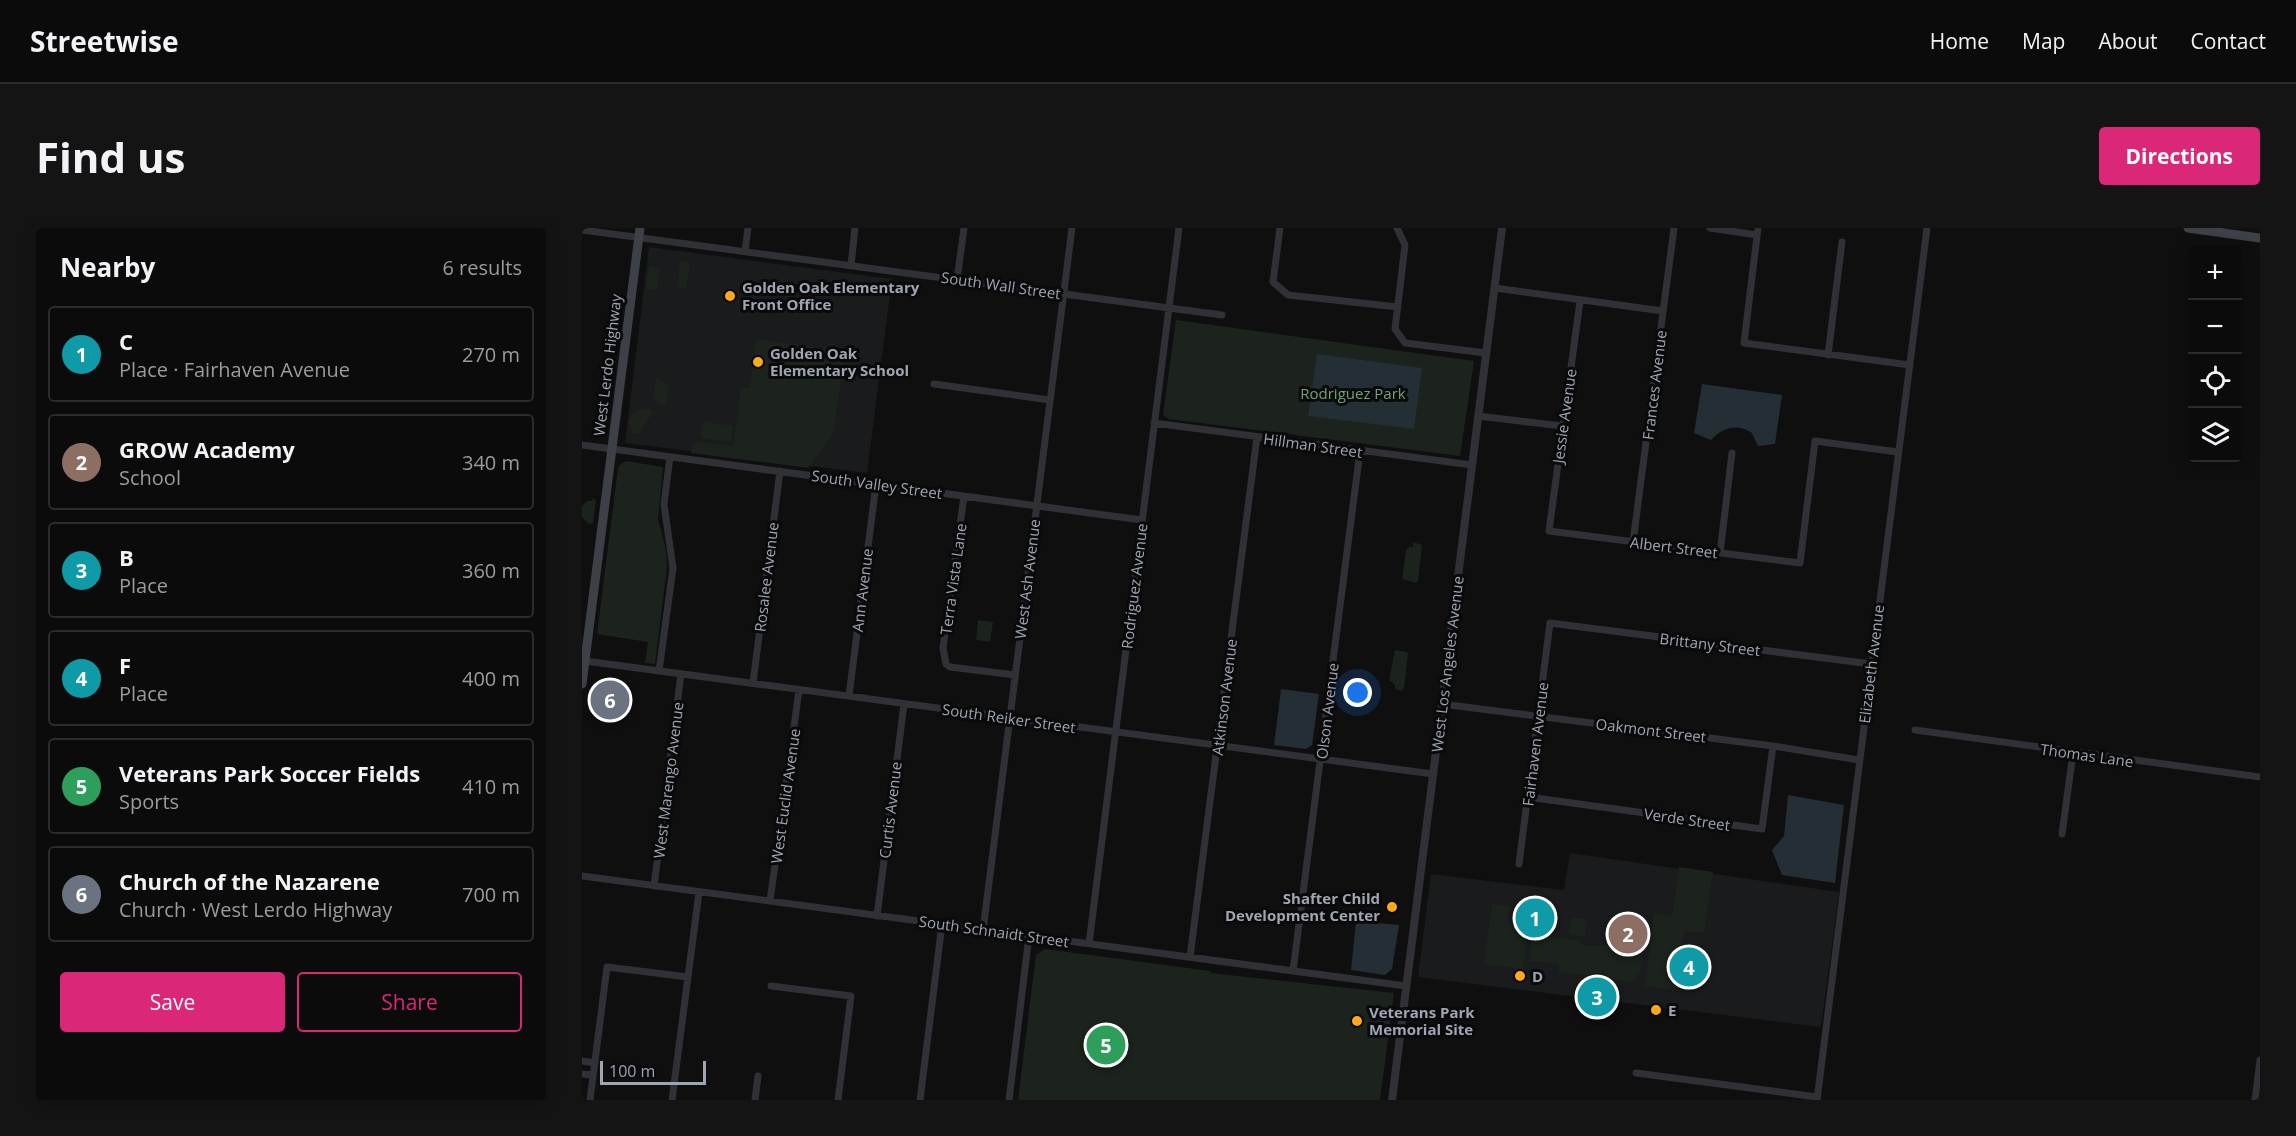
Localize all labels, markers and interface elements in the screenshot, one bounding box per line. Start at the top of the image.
text: Streetwise [30,22,179,60]
text: Home [1930,27,1989,55]
text: Map [2022,27,2065,55]
text: About [2098,27,2158,55]
text: Contact [2191,27,2266,55]
button: Directions [2099,127,2260,185]
text: Find us [36,128,185,185]
map controls [2188,246,2242,462]
button: + [2188,246,2242,300]
text: Nearby [60,249,155,285]
text: 6 results [442,254,522,281]
street label: South Wall Street [940,267,1062,303]
place label: Golden Oak Elementary Front Office [742,277,920,314]
marker: Golden Oak Elementary Front Office [723,289,737,303]
street label: West Lerdo Highway [588,292,626,437]
button: − [2188,300,2242,354]
text: C [119,326,133,356]
street label: Frances Avenue [1637,329,1671,441]
text: 1 [76,341,87,368]
text: 270 m [462,341,520,368]
place label: Golden Oak Elementary School [770,343,909,380]
button: locate [2188,354,2242,408]
marker: Golden Oak Elementary School [751,355,765,369]
text: Place · Fairhaven Avenue [119,356,350,383]
street label: Jessie Avenue [1547,368,1581,466]
park label: Rodriguez Park [1300,383,1406,403]
button: layers [2188,408,2242,462]
street label: Hillman Street [1262,428,1364,462]
text: GROW Academy [119,434,295,464]
text: 2 [76,449,87,476]
text: 340 m [462,449,520,476]
text: School [119,464,181,491]
street label: South Valley Street [811,465,943,503]
street label: West Ash Avenue [1010,518,1044,640]
street label: Rosalee Avenue [749,521,783,633]
street label: Terra Vista Lane [935,522,971,636]
street label: Rodriguez Avenue [1116,522,1152,650]
street label: Albert Street [1629,532,1719,562]
text: B [119,542,134,572]
street label: Ann Avenue [847,547,877,633]
text: 3 [76,557,87,584]
text: 360 m [462,557,520,584]
text: Place [119,572,168,599]
street label: West Los Angeles Avenue [1426,575,1468,753]
street label: Elizabeth Avenue [1854,603,1888,725]
street label: Brittany Street [1659,628,1761,660]
street label: Atkinson Avenue [1207,638,1241,756]
text: F [119,650,131,680]
street label: Olson Avenue [1311,662,1343,760]
text: 4 [76,665,87,692]
text: 400 m [462,665,520,692]
pin: 6 [591,678,630,722]
your location [1343,678,1372,707]
text: Place [119,680,168,707]
street label: Fairhaven Avenue [1517,681,1553,807]
street label: South Reiker Street [941,699,1077,737]
street label: West Marengo Avenue [648,701,688,859]
street label: Oakmont Street [1595,713,1707,747]
street label: West Euclid Avenue [766,727,804,865]
street label: Thomas Lane [2039,739,2135,771]
text: Veterans Park Soccer Fields [119,758,420,788]
street label: Curtis Avenue [874,761,906,859]
text: 5 [76,773,87,800]
text: 410 m [462,773,520,800]
text: Sports [119,788,179,815]
street label: Verde Street [1643,803,1731,835]
text: Church of the Nazarene [119,866,380,896]
text: 6 [76,881,87,908]
text: 700 m [462,881,520,908]
place label: Shafter Child Development Center [1225,888,1380,925]
text: Church · West Lerdo Highway [119,896,392,923]
pin: 1 [1516,896,1554,940]
marker: Shafter Child Development Center [1385,900,1399,914]
street label: South Schnaidt Street [918,911,1070,951]
pin: 2 [1608,912,1648,956]
pin: 4 [1670,944,1708,990]
place label: D [1532,966,1543,986]
marker: D [1513,969,1527,983]
button: Save [60,972,285,1032]
button: Share [297,972,522,1032]
pin: 3 [1578,974,1616,1020]
place label: E [1668,1000,1676,1020]
place label: Veterans Park Memorial Site [1369,1002,1475,1039]
marker: E [1649,1003,1663,1017]
marker: Veterans Park Memorial Site [1350,1014,1364,1028]
pin: 5 [1086,1022,1126,1068]
scale bar [600,1058,706,1086]
text: 100 m [609,1060,655,1082]

